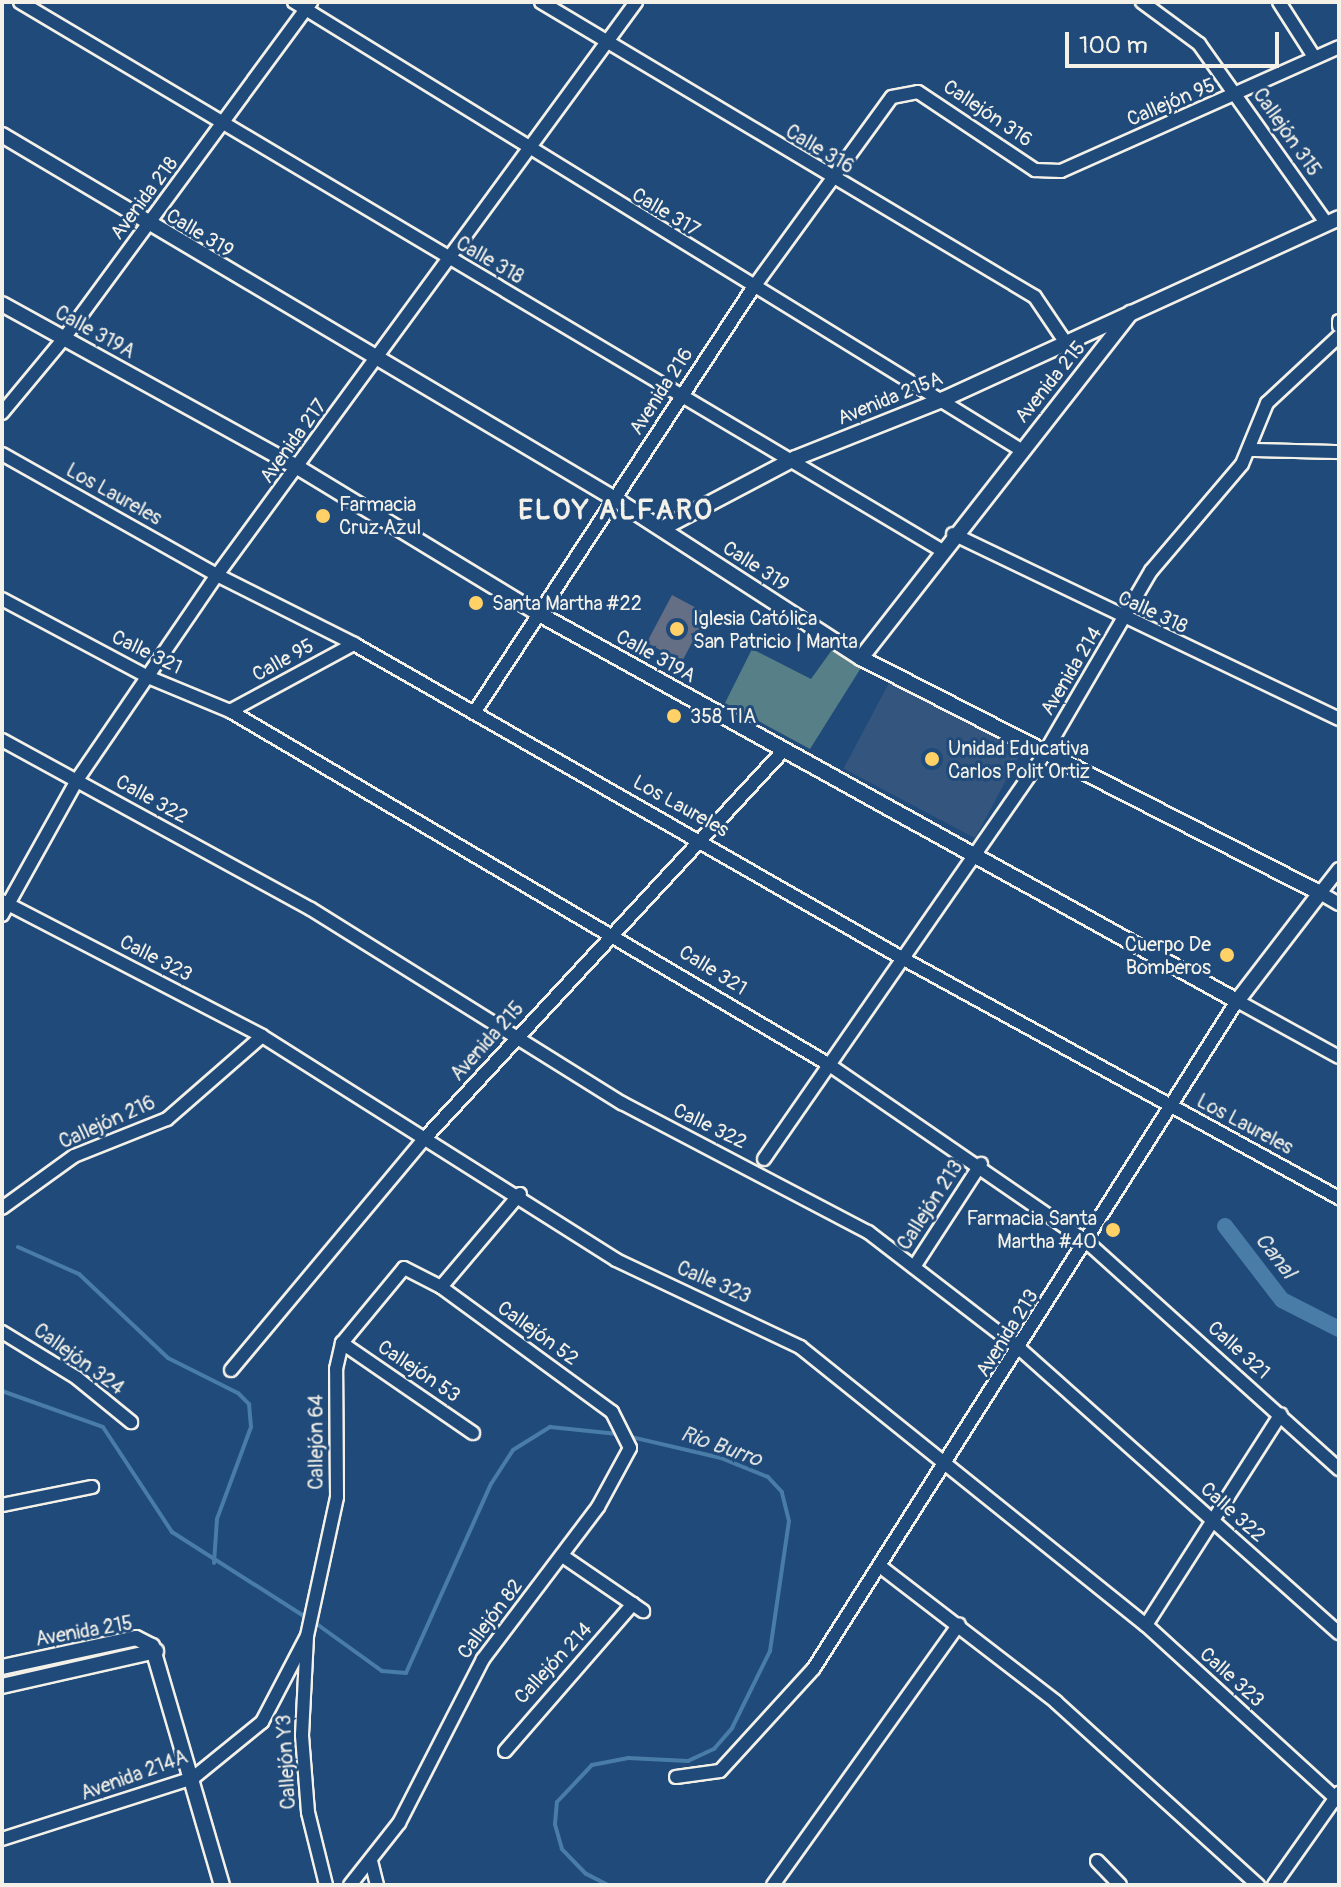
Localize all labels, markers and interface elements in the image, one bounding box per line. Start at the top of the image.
scale bar [1069,16,1283,66]
text: 100 m [1079,31,1148,60]
street label: Callejón 95 [1123,73,1219,131]
street label: Callejón 316 [939,74,1037,152]
street label: Callejón 315 [1248,83,1326,181]
street label: Calle 316 [781,119,859,179]
street label: Avenida 218 [105,152,183,244]
street label: Calle 317 [628,182,704,242]
street label: Calle 319 [162,203,238,263]
street label: Calle 318 [452,231,528,289]
street label: Calle 319A [51,300,139,364]
street label: Avenida 215 [1010,336,1090,428]
street label: Avenida 216 [624,343,698,439]
street label: Avenida 215A [834,366,946,430]
street label: Avenida 217 [254,394,332,488]
street label: Los Laureles [62,458,166,530]
place label: Farmacia Cruz Azul [339,492,421,539]
district label: ELOY ALFARO [518,494,714,528]
marker: Farmacia Cruz Azul [314,507,332,525]
street label: Calle 319 [718,536,794,596]
street label: Calle 318 [1114,585,1192,639]
place label: Santa Martha #22 [492,591,642,615]
marker: Santa Martha #22 [467,594,485,612]
place label: Iglesia Católica San Patricio | Manta [693,606,858,653]
marker: Iglesia Católica San Patricio | Manta [668,620,686,638]
street label: Avenida 214 [1035,622,1107,720]
street label: Calle 319A [612,624,700,688]
street label: Calle 321 [108,625,186,679]
street label: Calle 95 [248,633,318,687]
place label: 358 TIA [690,704,756,728]
marker: 358 TIA [665,707,683,725]
place label: Unidad Educativa Carlos Polit Ortiz [948,736,1090,783]
marker: Unidad Educativa Carlos Polit Ortiz [923,750,941,768]
street label: Calle 322 [112,769,192,829]
street label: Los Laureles [629,770,733,842]
street label: Calle 323 [116,930,196,986]
place label: Cuerpo De Bomberos [1125,932,1211,979]
street label: Calle 321 [675,940,751,1000]
marker: Cuerpo De Bomberos [1218,946,1236,964]
street label: Avenida 215 [445,996,529,1086]
street label: Los Laureles [1193,1089,1297,1159]
street label: Callejón 216 [55,1090,159,1154]
street label: Calle 322 [669,1098,751,1154]
street label: Callejón 213 [892,1156,968,1254]
place label: Farmacia Santa Martha #40 [966,1206,1097,1253]
marker: Farmacia Santa Martha #40 [1104,1221,1122,1239]
water label: Canal [1249,1228,1301,1284]
street label: Calle 323 [673,1256,755,1308]
street label: Avenida 213 [971,1285,1043,1381]
street label: Callejón 52 [493,1296,583,1370]
street label: Calle 321 [1203,1316,1275,1384]
street label: Callejón 324 [29,1318,129,1400]
street label: Callejón 53 [373,1335,465,1407]
street label: Callejón 64 [304,1394,328,1490]
water label: Rio Burro [677,1421,765,1473]
street label: Calle 322 [1196,1477,1270,1547]
street label: Callejón 82 [452,1574,528,1664]
street label: Avenida 215 [33,1611,135,1651]
street label: Callejón 214 [509,1617,597,1709]
street label: Calle 323 [1195,1642,1269,1712]
street label: Callejón Y3 [272,1714,300,1810]
street label: Avenida 214A [77,1745,191,1805]

